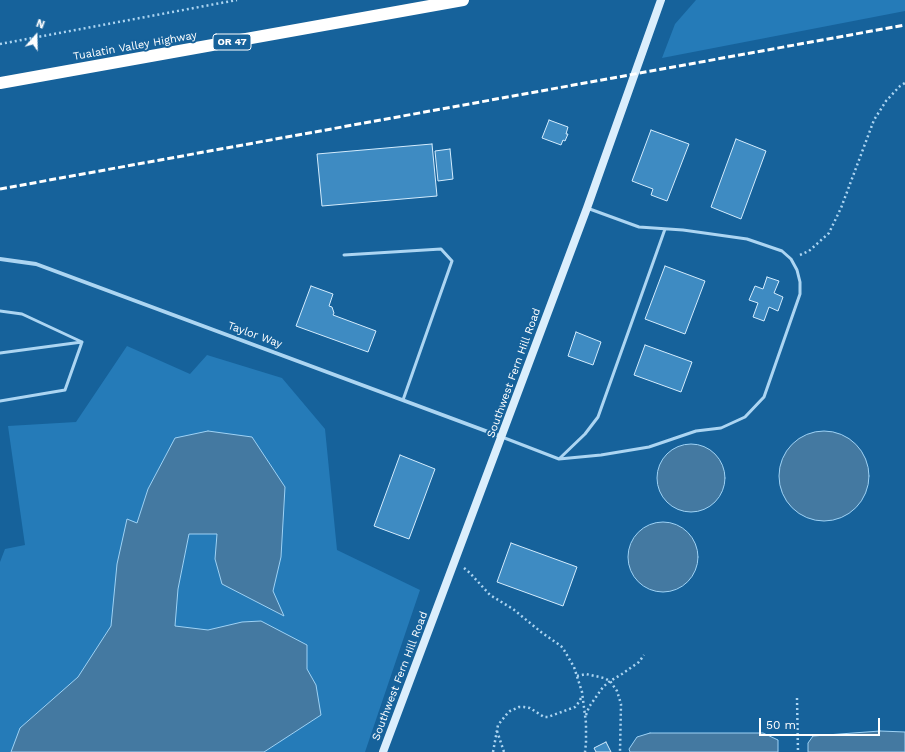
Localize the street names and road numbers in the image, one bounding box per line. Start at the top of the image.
street label: Tualatin Valley Highway [72,29,198,63]
road number: OR 47 [213,34,251,50]
street label: Southwest Fern Hill Road [484,306,544,440]
street label: Taylor Way [226,319,284,351]
street label: Southwest Fern Hill Road [369,610,431,742]

